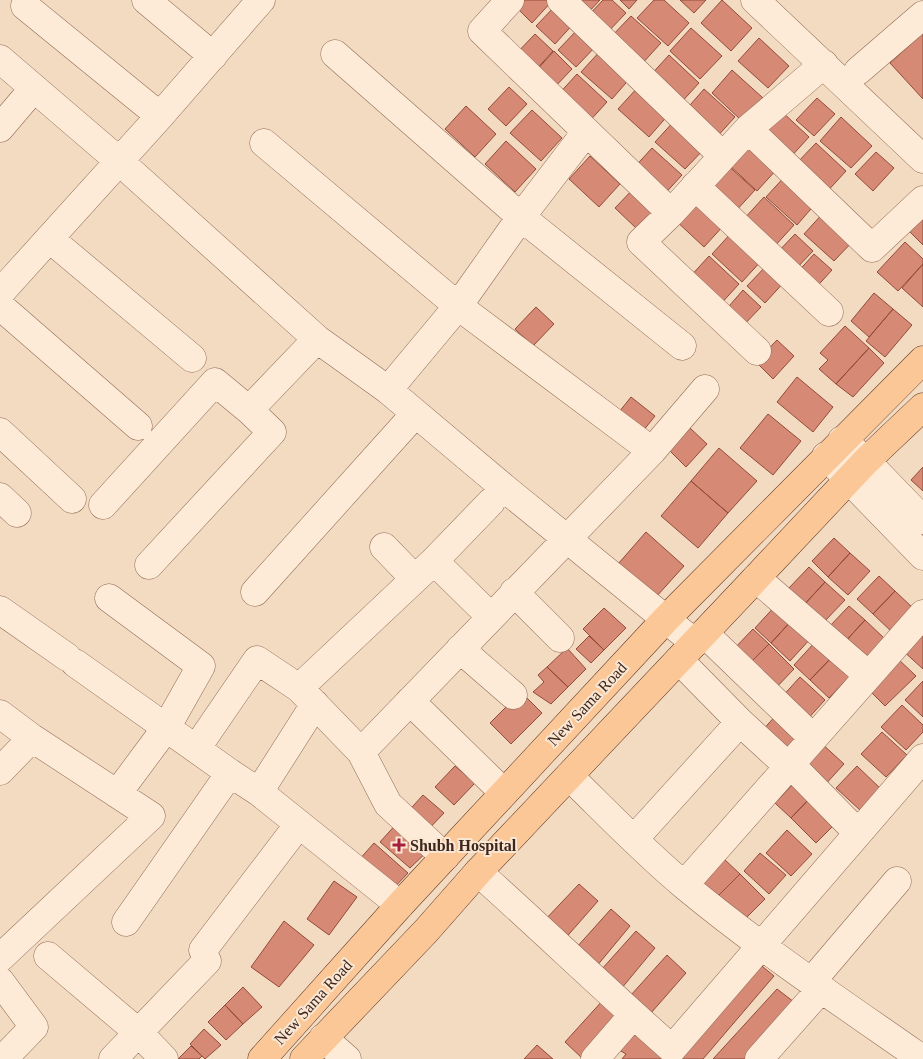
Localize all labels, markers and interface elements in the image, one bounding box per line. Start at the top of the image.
street label: New Sama Road [544,659,630,749]
place label: Shubh Hospital [410,837,517,855]
marker: Shubh Hospital [392,838,406,852]
street label: New Sama Road [271,956,355,1048]

